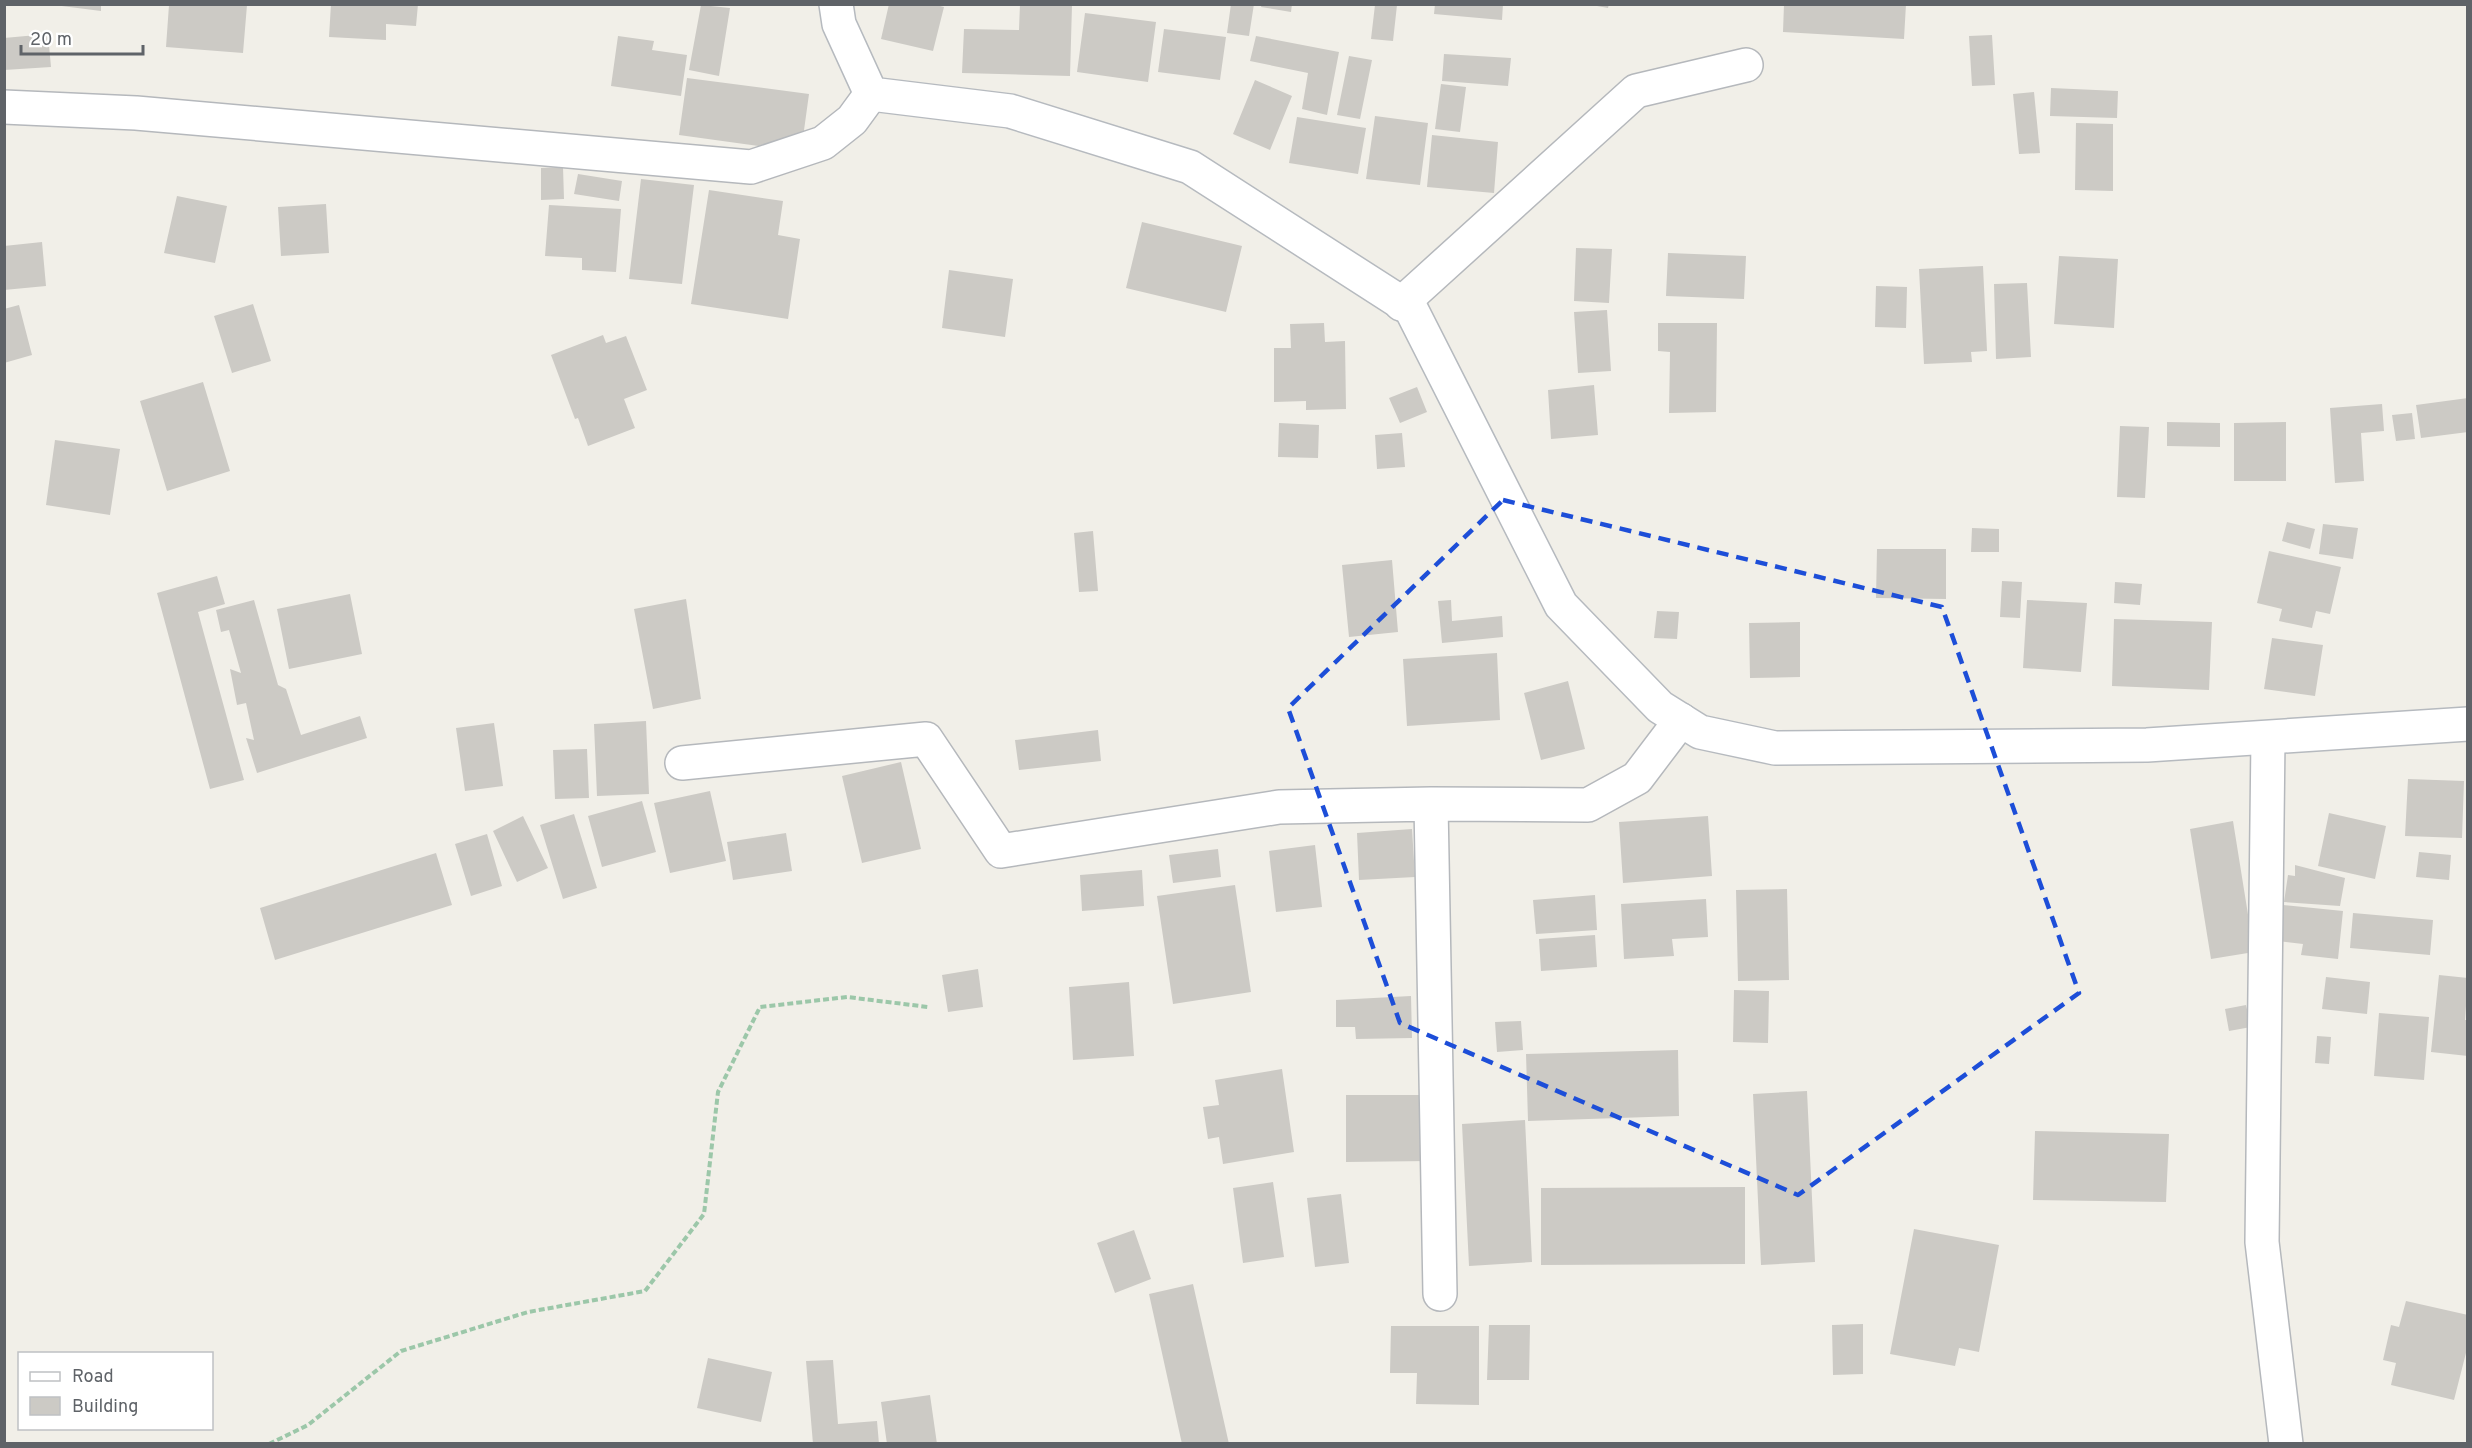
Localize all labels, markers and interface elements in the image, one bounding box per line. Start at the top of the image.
scale bar [21,18,142,56]
text: 20 m [30,29,72,52]
legend [18,1352,213,1430]
text: Road [72,1366,114,1389]
text: Building [72,1396,138,1419]

